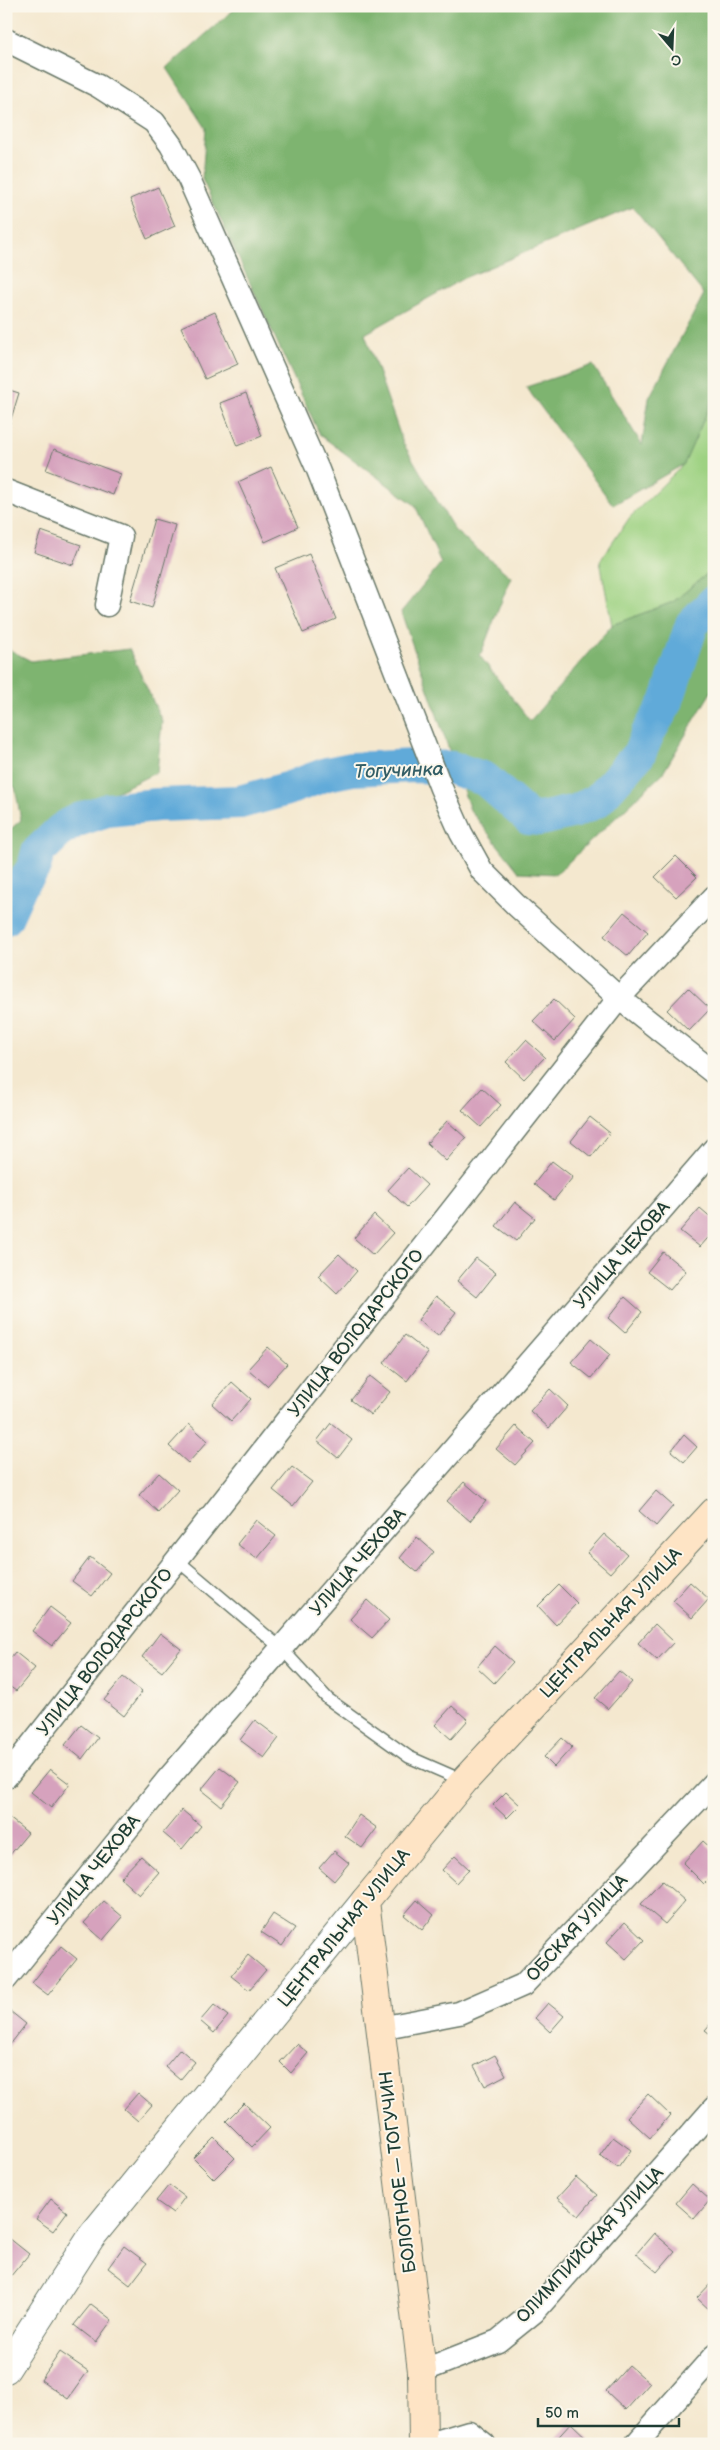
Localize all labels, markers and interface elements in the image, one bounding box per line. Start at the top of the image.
north arrow [648,22,698,72]
text: С [668,50,683,70]
water label: Тогучинка [354,758,444,784]
street label: УЛИЦА ЧЕХОВА [570,1197,674,1313]
street label: УЛИЦА ВОЛОДАРСКОГО [284,1245,428,1421]
street label: УЛИЦА ЧЕХОВА [306,1504,410,1620]
street label: ЦЕНТРАЛЬНАЯ УЛИЦА [536,1543,686,1703]
street label: УЛИЦА ВОЛОДАРСКОГО [33,1564,177,1740]
street label: УЛИЦА ЧЕХОВА [43,1811,145,1929]
street label: ЦЕНТРАЛЬНАЯ УЛИЦА [274,1844,414,2012]
street label: ОБСКАЯ УЛИЦА [522,1870,632,1986]
street label: БОЛОТНОЕ — ТОГУЧИН [375,2070,421,2274]
street label: ОЛИМПИЙСКАЯ УЛИЦА [512,2163,668,2327]
scale bar [538,2395,679,2427]
text: 50 m [545,2404,579,2423]

